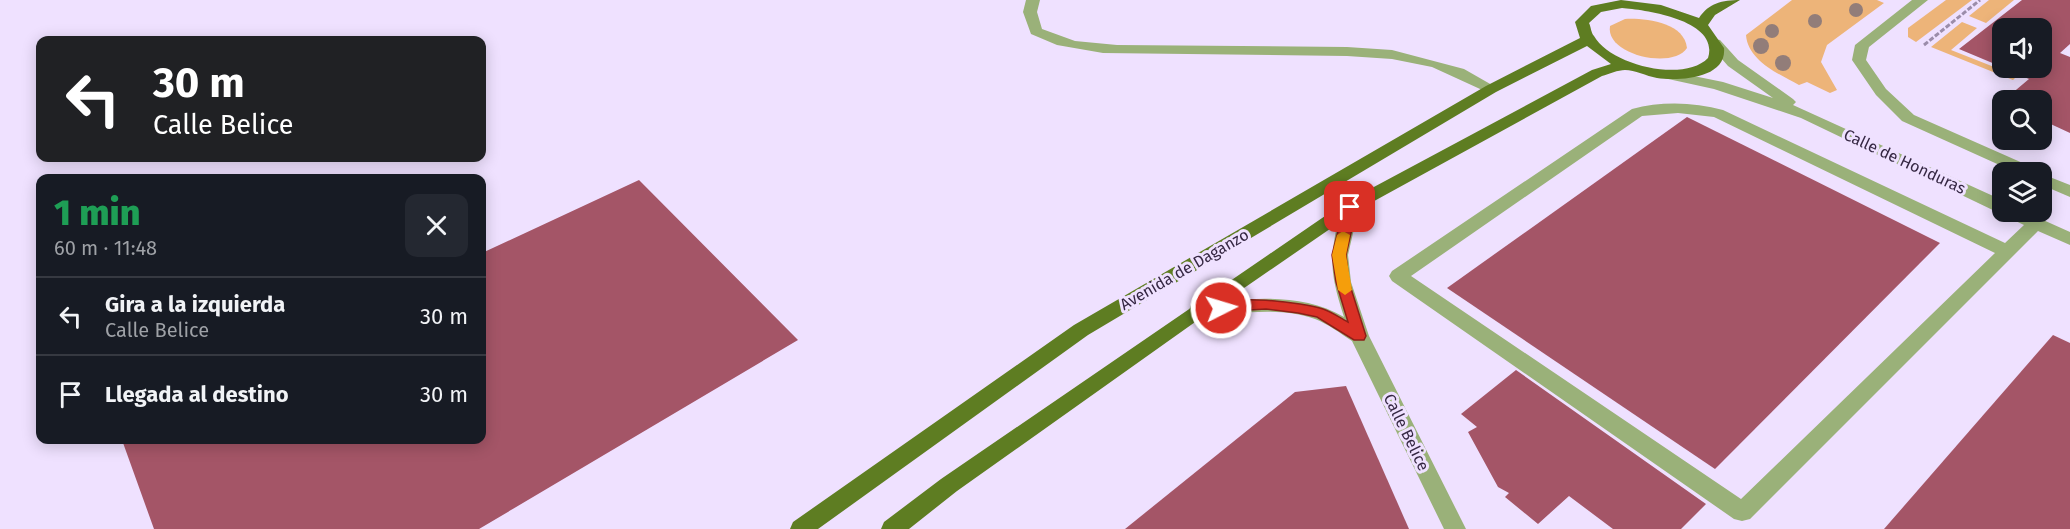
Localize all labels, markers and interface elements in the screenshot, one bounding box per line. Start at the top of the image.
map controls [1992,18,2052,222]
button: sound [1992,18,2052,78]
text: 30 m [153,58,245,108]
icon: left [54,60,132,138]
button: search [1992,90,2052,150]
text: Calle Belice [153,109,294,141]
street label: Calle de Honduras [1841,125,1969,198]
button: layers [1992,162,2052,222]
pin [1324,181,1375,232]
icon: arrive [1333,190,1366,223]
text: 1 min [54,191,140,235]
button: close [405,194,468,257]
street label: Avenida de Daganzo [1116,225,1252,314]
text: 60 m · 11:48 [54,236,157,260]
position arrow [1189,276,1253,340]
text: Gira a la izquierda [105,291,285,318]
icon: left [54,300,87,333]
text: 30 m [420,303,468,330]
text: Calle Belice [105,318,209,342]
icon: arrive [54,378,87,411]
text: Llegada al destino [105,381,289,408]
text: 30 m [420,381,468,408]
street label: Calle Belice [1380,391,1433,474]

